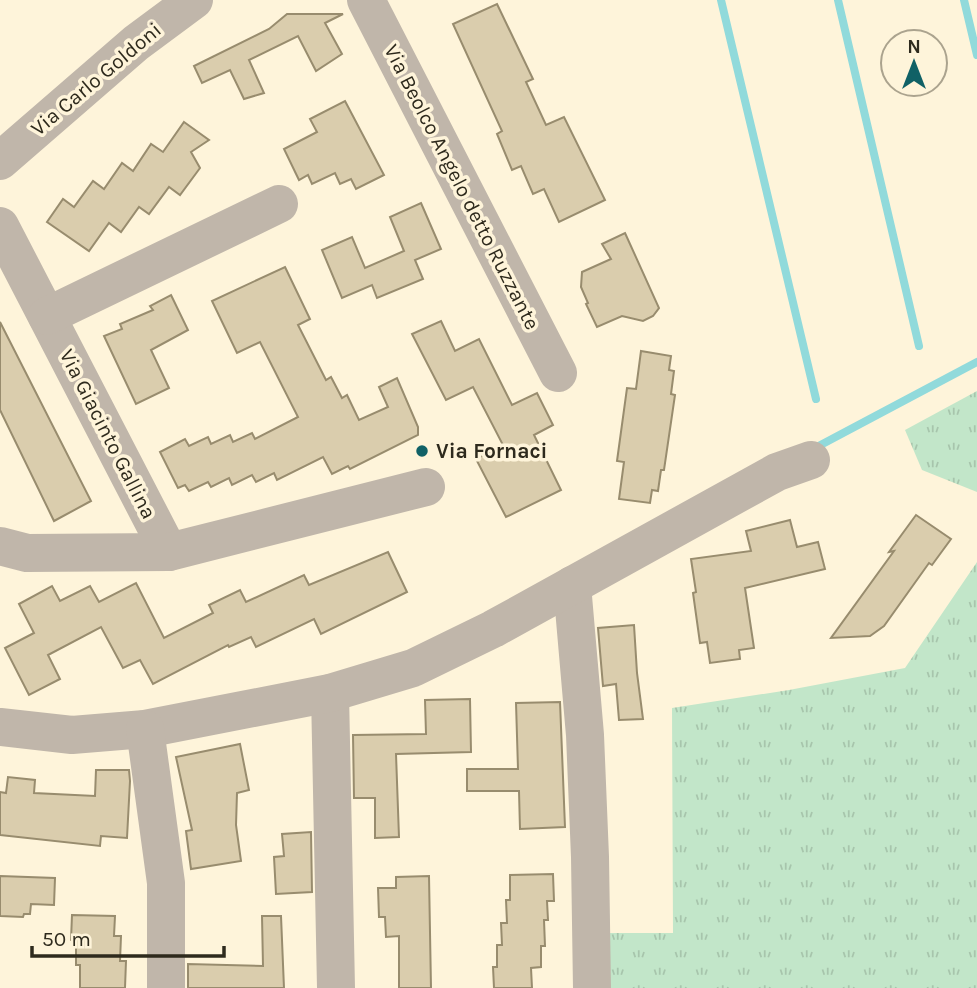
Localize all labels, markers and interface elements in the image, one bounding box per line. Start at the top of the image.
street label: Via Carlo Goldoni [26,18,166,140]
north arrow [879,28,949,98]
text: N [907,36,921,58]
street label: Via Beolco Angelo detto Ruzzante [379,40,545,334]
street label: Via Giacinto Gallina [55,345,161,523]
place label: Via Fornaci [436,439,547,463]
marker: Via Fornaci [414,443,430,459]
scale bar [32,914,224,958]
text: 50 m [42,927,91,951]

